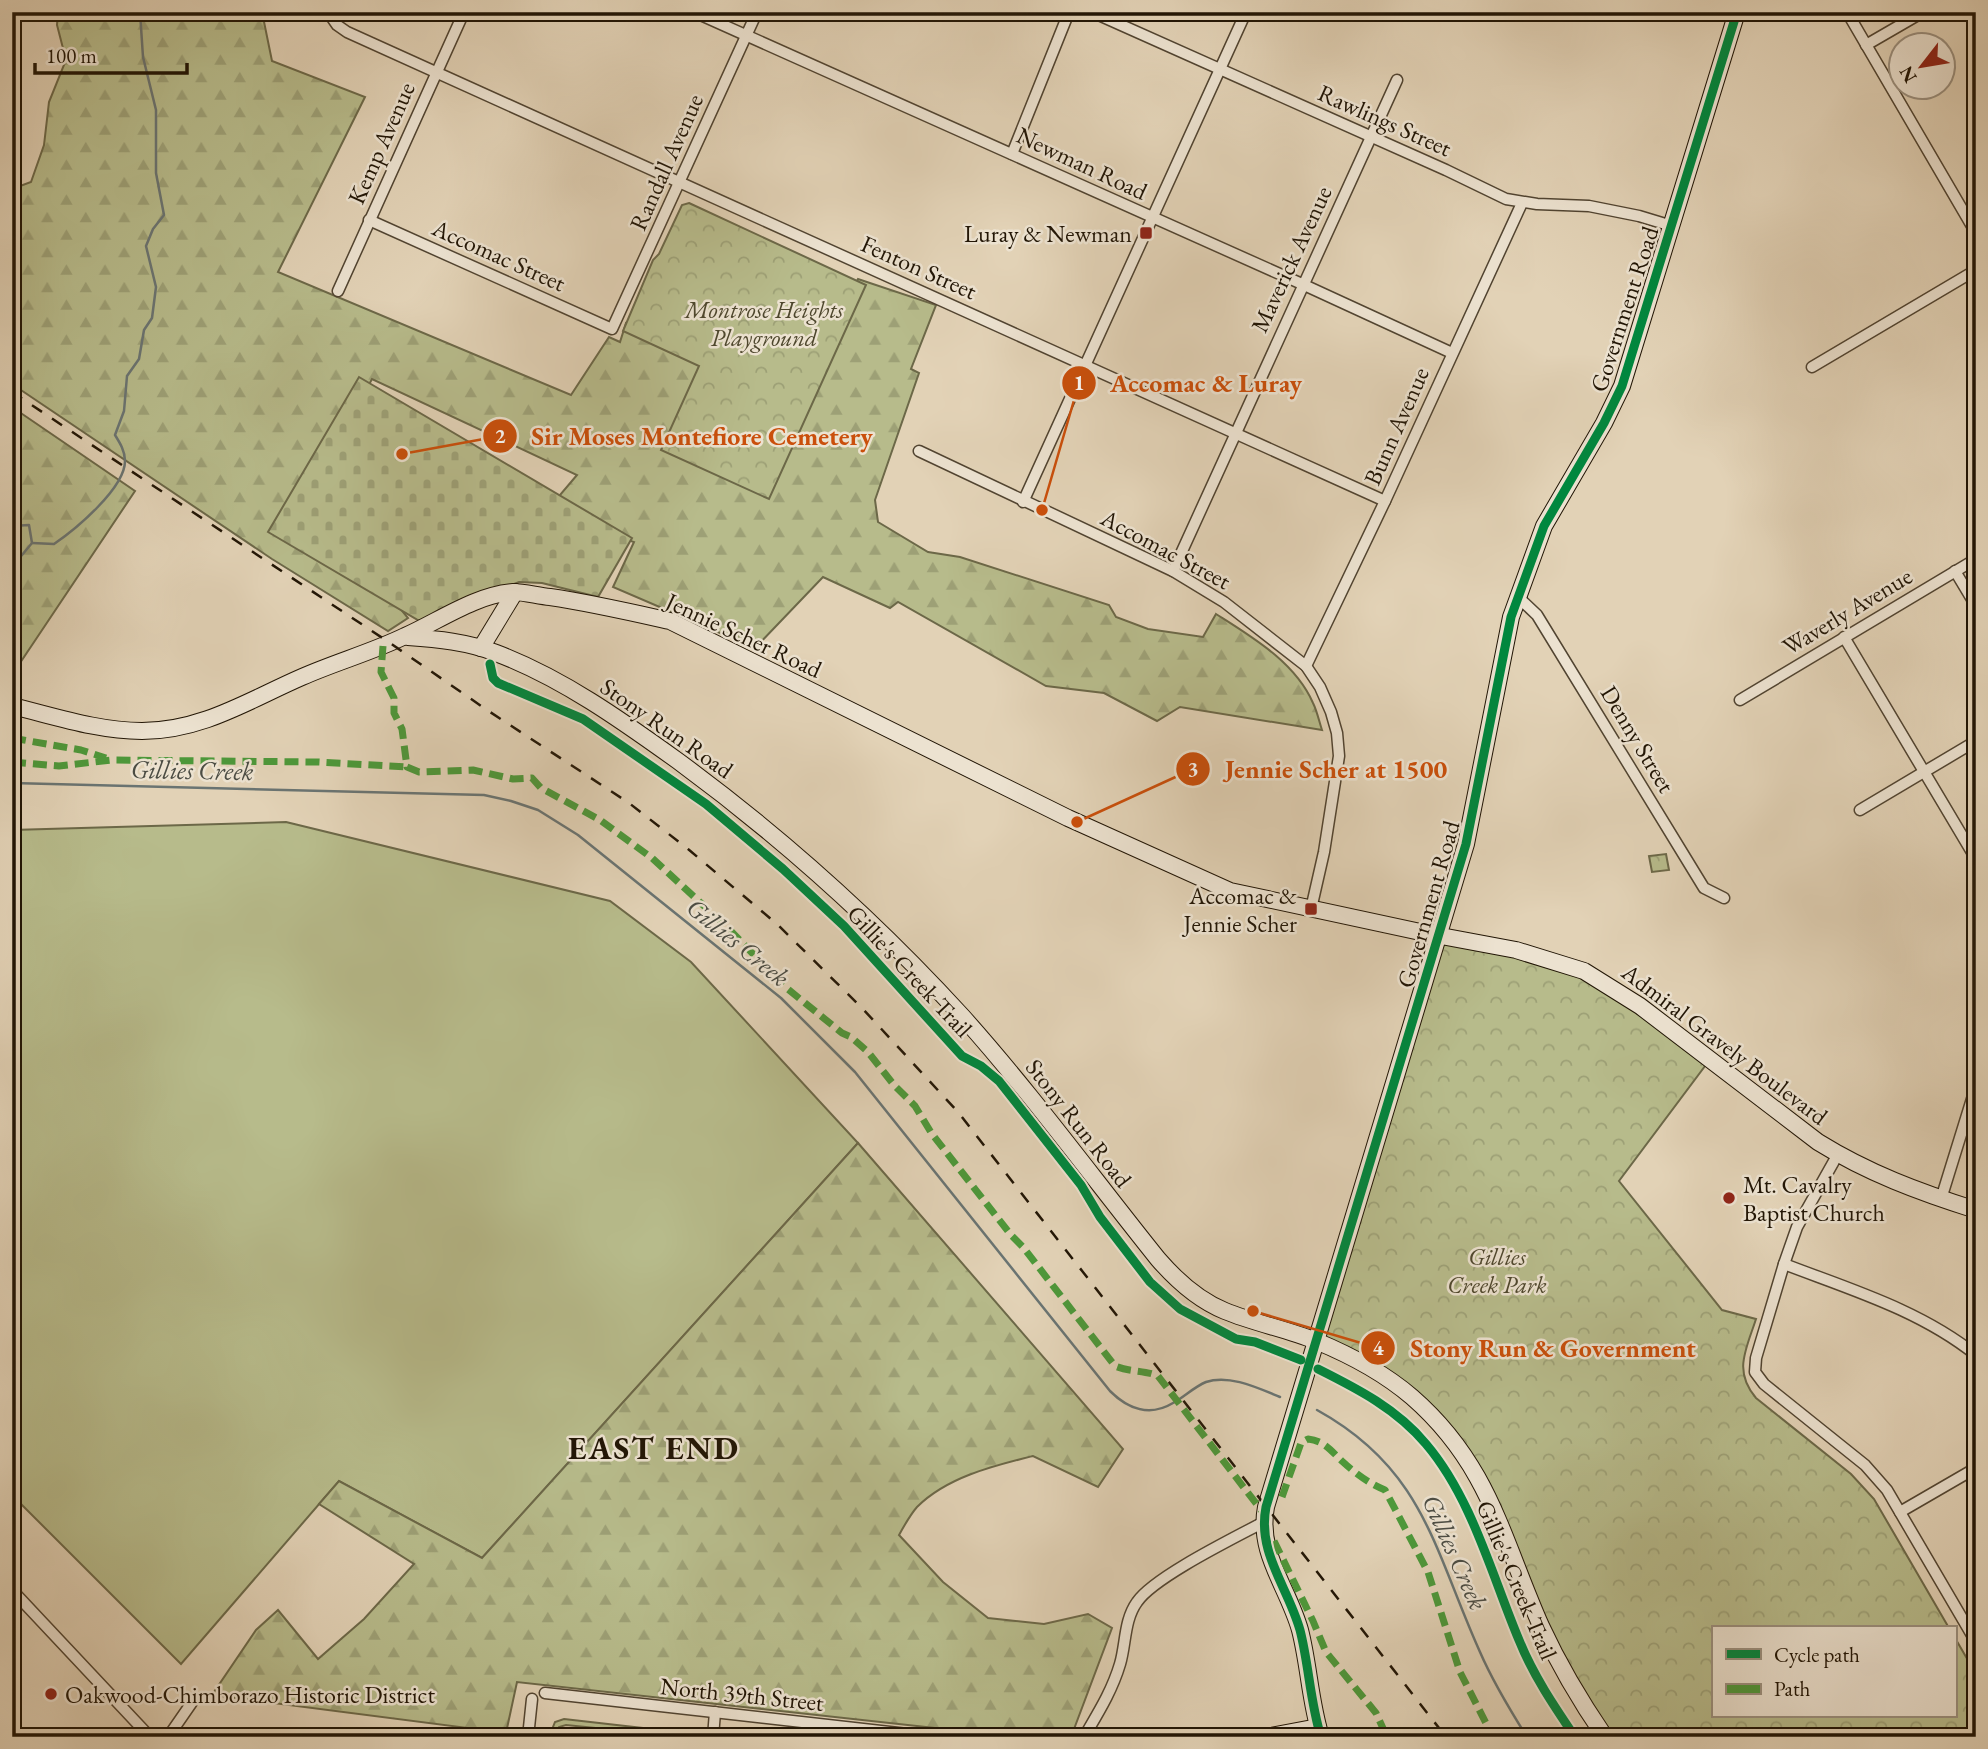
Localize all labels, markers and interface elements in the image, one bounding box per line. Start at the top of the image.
scale bar [35,32,187,76]
north arrow [1886,32,1956,102]
text: 100 m [46,42,97,69]
text: N [1893,61,1923,88]
street label: Kemp Avenue [340,77,422,209]
street label: Rawlings Street [1314,77,1457,163]
street label: Randall Avenue [622,89,710,235]
street label: Newman Road [1012,119,1153,207]
street label: Maverick Avenue [1244,181,1338,337]
street label: Accomac Street [427,211,571,298]
place label: Luray & Newman [964,218,1132,249]
street label: Government Road [1583,221,1666,396]
marker: Luray & Newman [1138,225,1154,241]
street label: Fenton Street [856,228,982,306]
park label: Montrose Heights Playground [683,294,844,353]
callout: Accomac & Luray [1061,359,1316,406]
street label: Bunn Avenue [1356,362,1436,490]
text: Accomac & Luray [1109,366,1303,400]
text: 1 [1073,369,1085,396]
callout: Sir Moses Montefiore Cemetery [482,412,887,459]
text: Sir Moses Montefiore Cemetery [531,419,873,453]
text: 2 [494,422,506,449]
street label: Accomac Street [1095,501,1237,596]
street label: Waverly Avenue [1776,560,1918,662]
street label: Jennie Scher Road [659,584,828,685]
street label: Stony Run Road [595,671,740,786]
street label: Denny Street [1594,680,1682,799]
callout: Jennie Scher at 1500 [1175,745,1461,792]
water label: Gillies Creek [130,752,254,788]
text: Jennie Scher at 1500 [1222,752,1447,786]
text: 3 [1187,755,1199,782]
street label: Government Road [1389,816,1467,991]
place label: Accomac & Jennie Scher [1181,880,1297,939]
water label: Gillies Creek [680,890,797,994]
street label: Gillie's Creek Trail [841,898,979,1044]
marker: Accomac & Jennie Scher [1303,901,1319,917]
street label: Admiral Gravely Boulevard [1615,956,1835,1132]
street label: Stony Run Road [1019,1052,1139,1194]
place label: Mt. Cavalry Baptist Church [1743,1169,1885,1228]
marker: Mt. Cavalry Baptist Church [1721,1190,1737,1206]
park label: Gillies Creek Park [1447,1241,1547,1300]
callout: Stony Run & Government [1361,1325,1709,1372]
text: Stony Run & Government [1410,1331,1696,1365]
text: 4 [1372,1334,1384,1361]
district label: EAST END [568,1427,740,1469]
water label: Gillies Creek [1414,1489,1496,1615]
street label: Gillie's Creek Trail [1470,1496,1565,1665]
legend [1712,1626,1956,1718]
text: Cycle path [1774,1641,1860,1668]
street label: North 39th Street [659,1670,826,1718]
text: Path [1774,1675,1811,1702]
place label: Oakwood-Chimborazo Historic District [65,1679,435,1710]
marker: Oakwood-Chimborazo Historic District [43,1686,59,1702]

